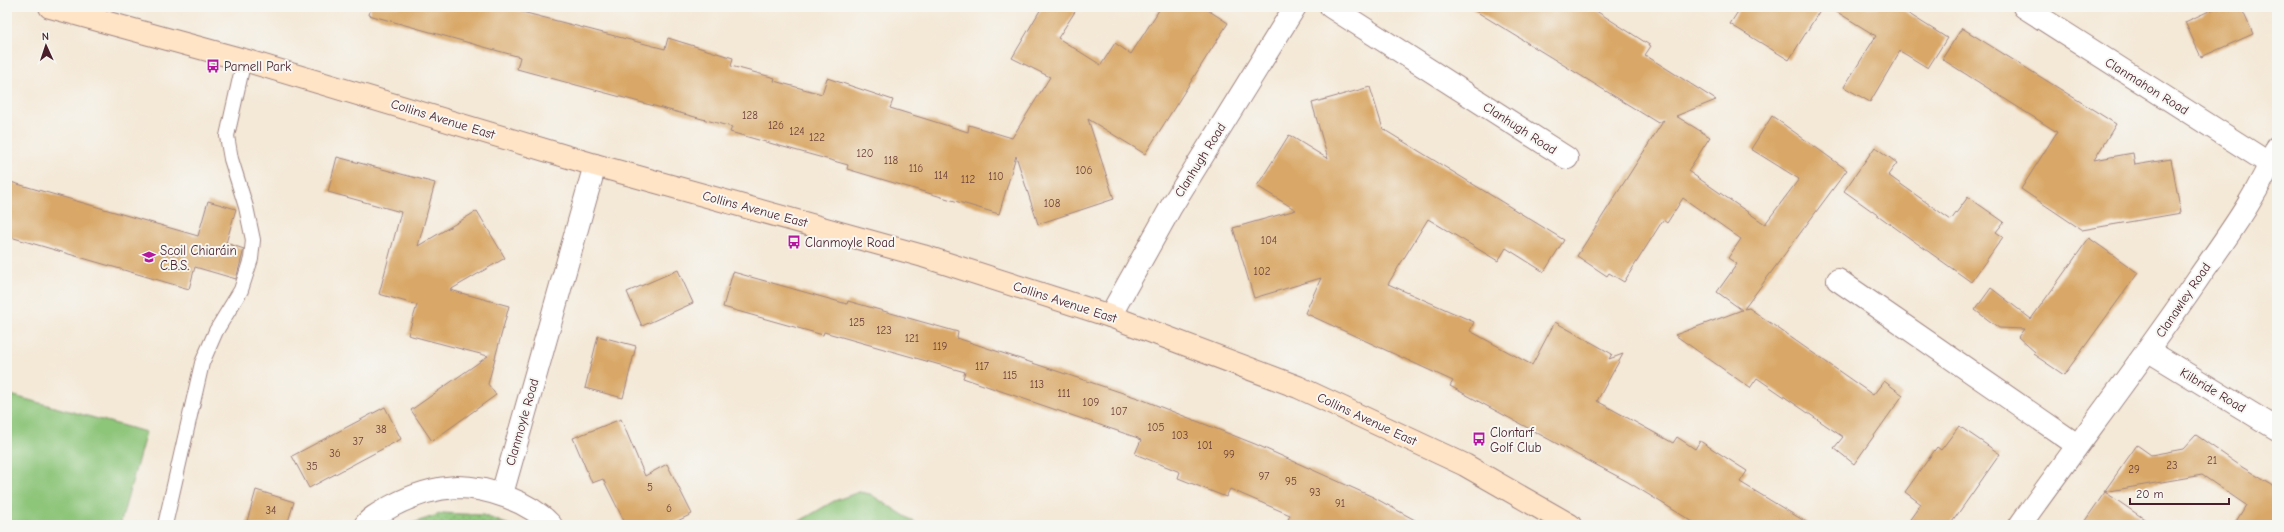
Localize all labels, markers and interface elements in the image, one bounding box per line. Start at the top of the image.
north arrow [26,26,66,66]
text: N [42,30,49,43]
street label: Clanmahon Road [2102,54,2192,118]
bus stop icon: Parnell Park [205,58,221,74]
place label: Parnell Park [224,59,292,74]
street label: Collins Avenue East [389,96,498,142]
street label: Clanhugh Road [1480,99,1560,157]
house number: 128 [742,109,758,122]
house number: 126 [768,119,784,132]
street label: Clanhugh Road [1171,120,1229,200]
house number: 124 [789,125,805,138]
house number: 122 [809,131,825,144]
house number: 120 [857,147,873,160]
house number: 118 [884,154,899,167]
house number: 116 [909,162,923,175]
house number: 106 [1075,164,1093,177]
house number: 114 [934,169,948,182]
house number: 110 [988,170,1004,183]
house number: 112 [961,173,975,186]
street label: Collins Avenue East [701,188,810,231]
house number: 108 [1044,197,1061,210]
bus stop icon: Clanmoyle Road [786,234,802,250]
house number: 104 [1261,234,1277,247]
place label: Clanmoyle Road [805,235,895,250]
place label: Scoil Chiaráin C.B.S. [160,243,237,273]
school or university icon: Scoil Chiaráin C.B.S. [141,249,157,265]
street label: Clanawley Road [2153,260,2213,340]
house number: 102 [1254,265,1271,278]
street label: Collins Avenue East [1011,278,1120,326]
house number: 125 [849,316,865,329]
house number: 123 [876,324,892,337]
house number: 121 [905,332,919,345]
house number: 119 [933,340,947,353]
house number: 117 [975,360,989,373]
street label: Kilbride Road [2177,365,2249,415]
house number: 115 [1003,369,1017,382]
street label: Clanmoyle Road [502,377,542,467]
house number: 113 [1030,378,1044,391]
house number: 111 [1057,387,1071,400]
street label: Collins Avenue East [1315,389,1420,449]
house number: 109 [1083,396,1100,409]
house number: 107 [1111,405,1127,418]
house number: 105 [1147,421,1165,434]
house number: 38 [375,423,387,436]
place label: Clontarf Golf Club [1490,425,1541,455]
house number: 103 [1172,429,1188,442]
bus stop icon: Clontarf Golf Club [1471,431,1487,447]
house number: 37 [353,435,363,448]
house number: 101 [1197,439,1213,452]
house number: 36 [329,447,341,460]
house number: 99 [1223,448,1235,461]
house number: 21 [2207,454,2217,467]
house number: 23 [2166,459,2178,472]
house number: 35 [306,460,318,473]
house number: 29 [2128,463,2140,476]
house number: 97 [1258,470,1270,483]
house number: 95 [1285,475,1297,488]
scale bar [2130,480,2229,506]
house number: 5 [647,481,653,494]
house number: 93 [1309,486,1321,499]
text: 20 m [2136,487,2164,501]
house number: 91 [1335,497,1345,510]
house number: 6 [666,502,672,515]
house number: 34 [266,504,276,517]

